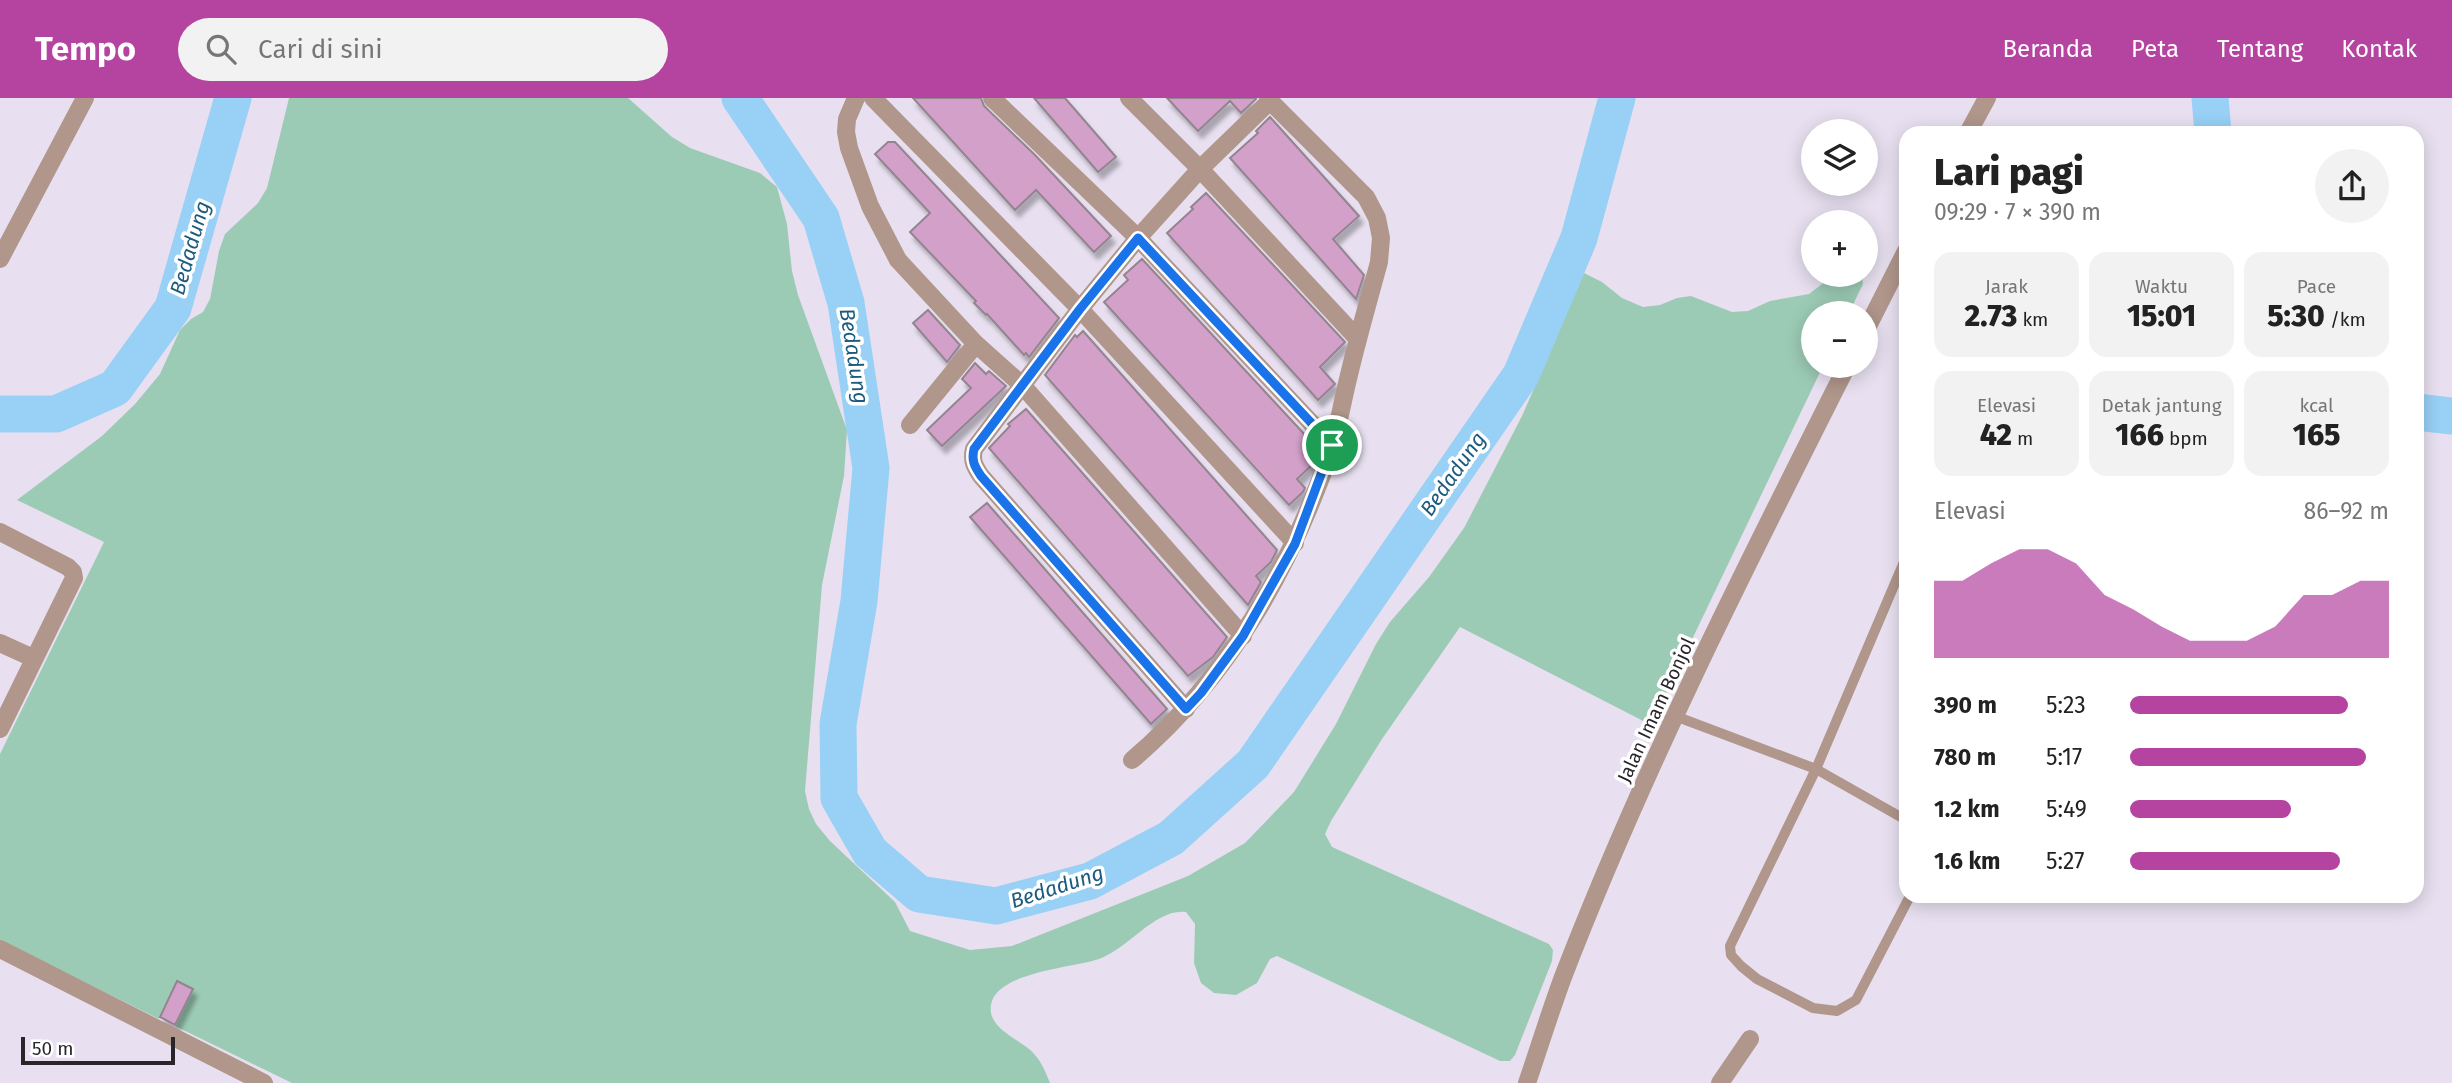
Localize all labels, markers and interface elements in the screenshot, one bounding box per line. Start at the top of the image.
search box [178,18,668,81]
text: Tempo [35,29,136,69]
icon: search [202,30,240,68]
text: Cari di sini [258,34,383,65]
text: Beranda [2002,35,2093,63]
text: Peta [2131,35,2179,63]
text: Tentang [2217,35,2303,63]
text: Kontak [2341,35,2417,63]
map controls [1801,119,1878,378]
button: layers [1801,119,1878,196]
text: Lari pagi [1934,149,2084,195]
button: share [2315,149,2389,223]
water label: Bedadung [164,198,216,298]
text: 09:29 · 7 × 390 m [1934,198,2101,226]
button: + [1801,210,1878,287]
text: Jarak [1985,275,2028,298]
text: Waktu [2135,275,2188,298]
text: Pace [2297,275,2336,298]
text: 2.73 [1965,298,2017,334]
text: 15:01 [2127,298,2196,334]
text: 5:30 [2267,298,2325,334]
button: − [1801,301,1878,378]
water label: Bedadung [834,306,874,406]
text: km [2017,308,2048,331]
text: /km [2325,308,2366,331]
text: Elevasi [1977,394,2036,417]
text: Detak jantung [2101,394,2222,417]
text: kcal [2299,394,2334,417]
pin [1302,415,1362,475]
text: 42 [1980,417,2012,453]
text: 166 [2115,417,2164,453]
text: 165 [2293,417,2340,453]
icon: arrive [1313,426,1351,464]
water label: Bedadung [1415,427,1491,521]
text: m [2012,427,2033,450]
text: bpm [2164,427,2208,450]
text: Elevasi [1934,497,2006,525]
text: 86–92 m [2304,497,2389,525]
street label: Jalan Imam Bonjol [1612,634,1700,786]
text: 390 m [1934,691,1997,719]
text: 5:23 [2046,691,2086,719]
text: 780 m [1934,743,1996,771]
text: 5:17 [2046,743,2082,771]
text: 1.2 km [1934,795,2000,823]
text: 5:49 [2046,795,2087,823]
text: 1.6 km [1934,847,2001,875]
text: 5:27 [2046,847,2084,875]
water label: Bedadung [1007,860,1107,914]
scale bar [21,1034,175,1066]
text: 50 m [32,1037,73,1060]

